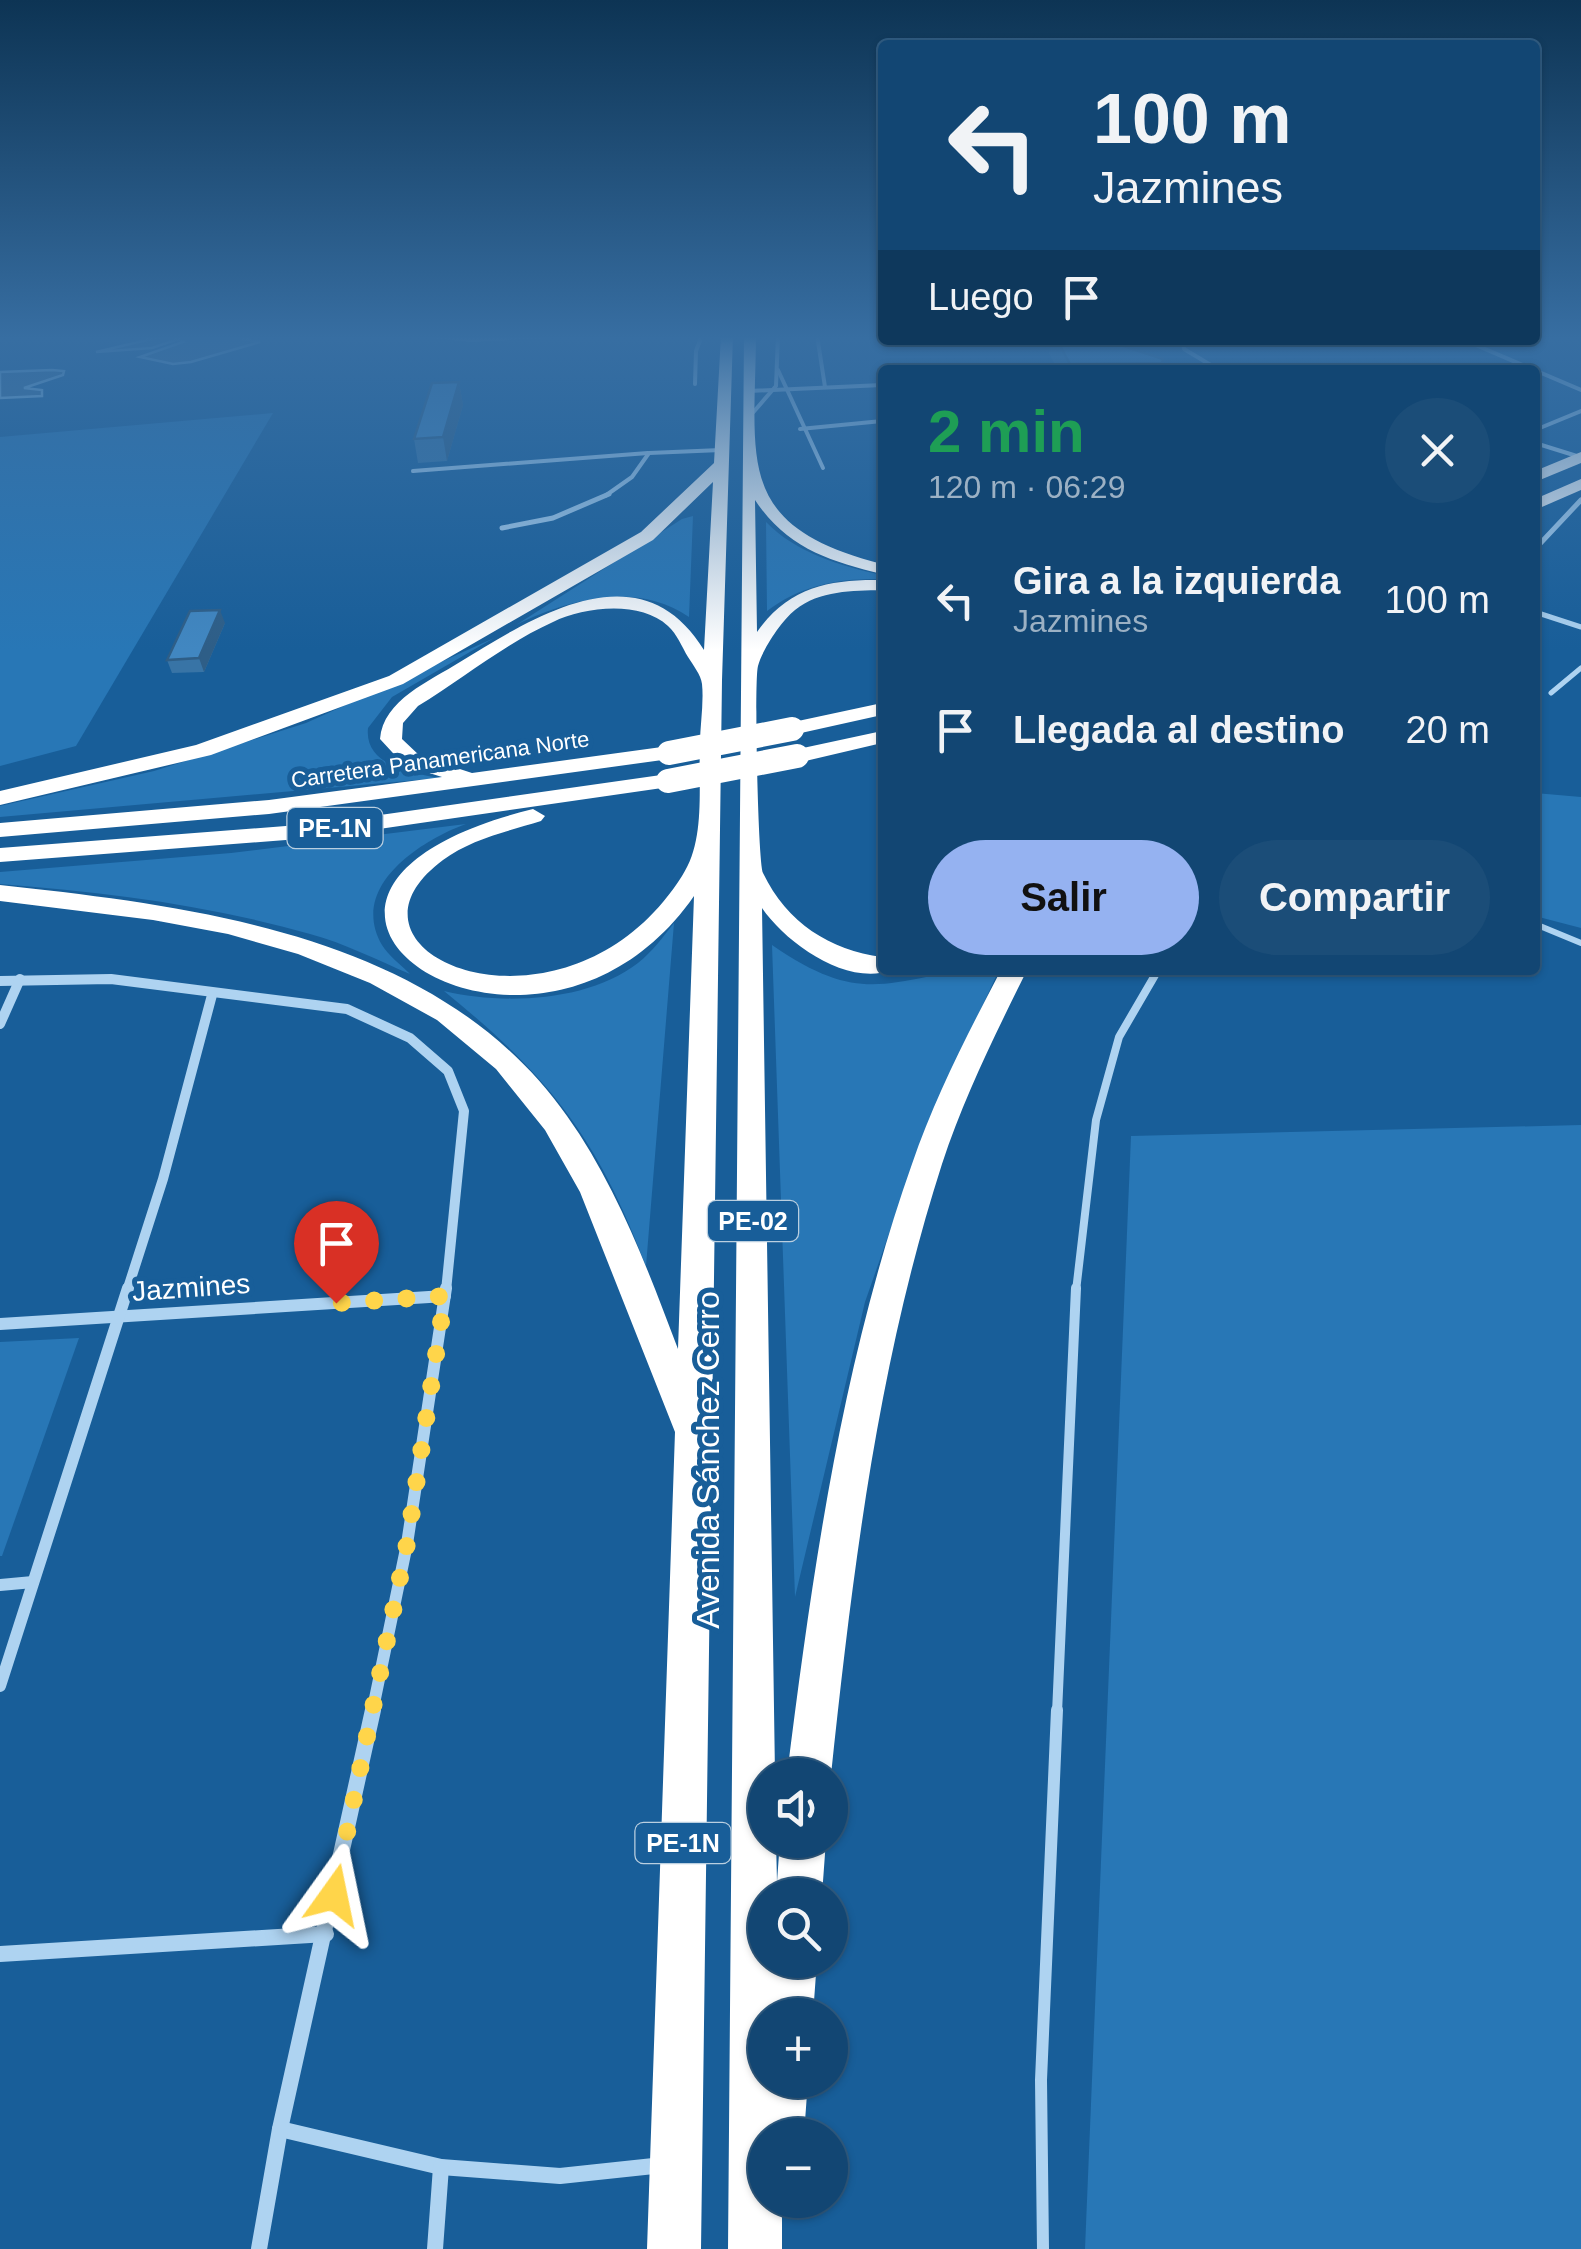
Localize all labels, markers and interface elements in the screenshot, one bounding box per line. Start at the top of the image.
icon: left [928,80,1058,210]
text: 100 m [1093,80,1291,158]
text: Jazmines [1093,162,1283,213]
icon: arrive [1054,270,1109,325]
text: Luego [928,276,1034,318]
text: 2 min [928,398,1085,465]
button: close [1385,398,1490,503]
text: 120 m · 06:29 [928,469,1125,505]
text: Gira a la izquierda [1013,560,1340,602]
icon: left [928,573,983,628]
text: 100 m [1384,579,1490,621]
text: Jazmines [1013,603,1148,639]
icon: arrive [928,703,983,758]
text: Llegada al destino [1013,709,1345,751]
text: 20 m [1406,709,1490,751]
street label: Carretera Panamericana Norte [289,726,591,793]
road number: PE-1N [288,808,382,848]
button: Salir [928,840,1199,955]
button: Compartir [1219,840,1490,955]
pin [294,1201,379,1304]
road number: PE-02 [708,1201,798,1241]
icon: arrive [309,1216,364,1271]
street label: Jazmines [131,1268,251,1307]
street label: Avenida Sánchez Cerro [690,1291,726,1629]
map controls [748,1758,848,2218]
button: sound [748,1758,848,1858]
road number: PE-1N [636,1823,730,1863]
position arrow [282,1843,386,1947]
button: search [748,1878,848,1978]
button: + [748,1998,848,2098]
button: − [748,2118,848,2218]

